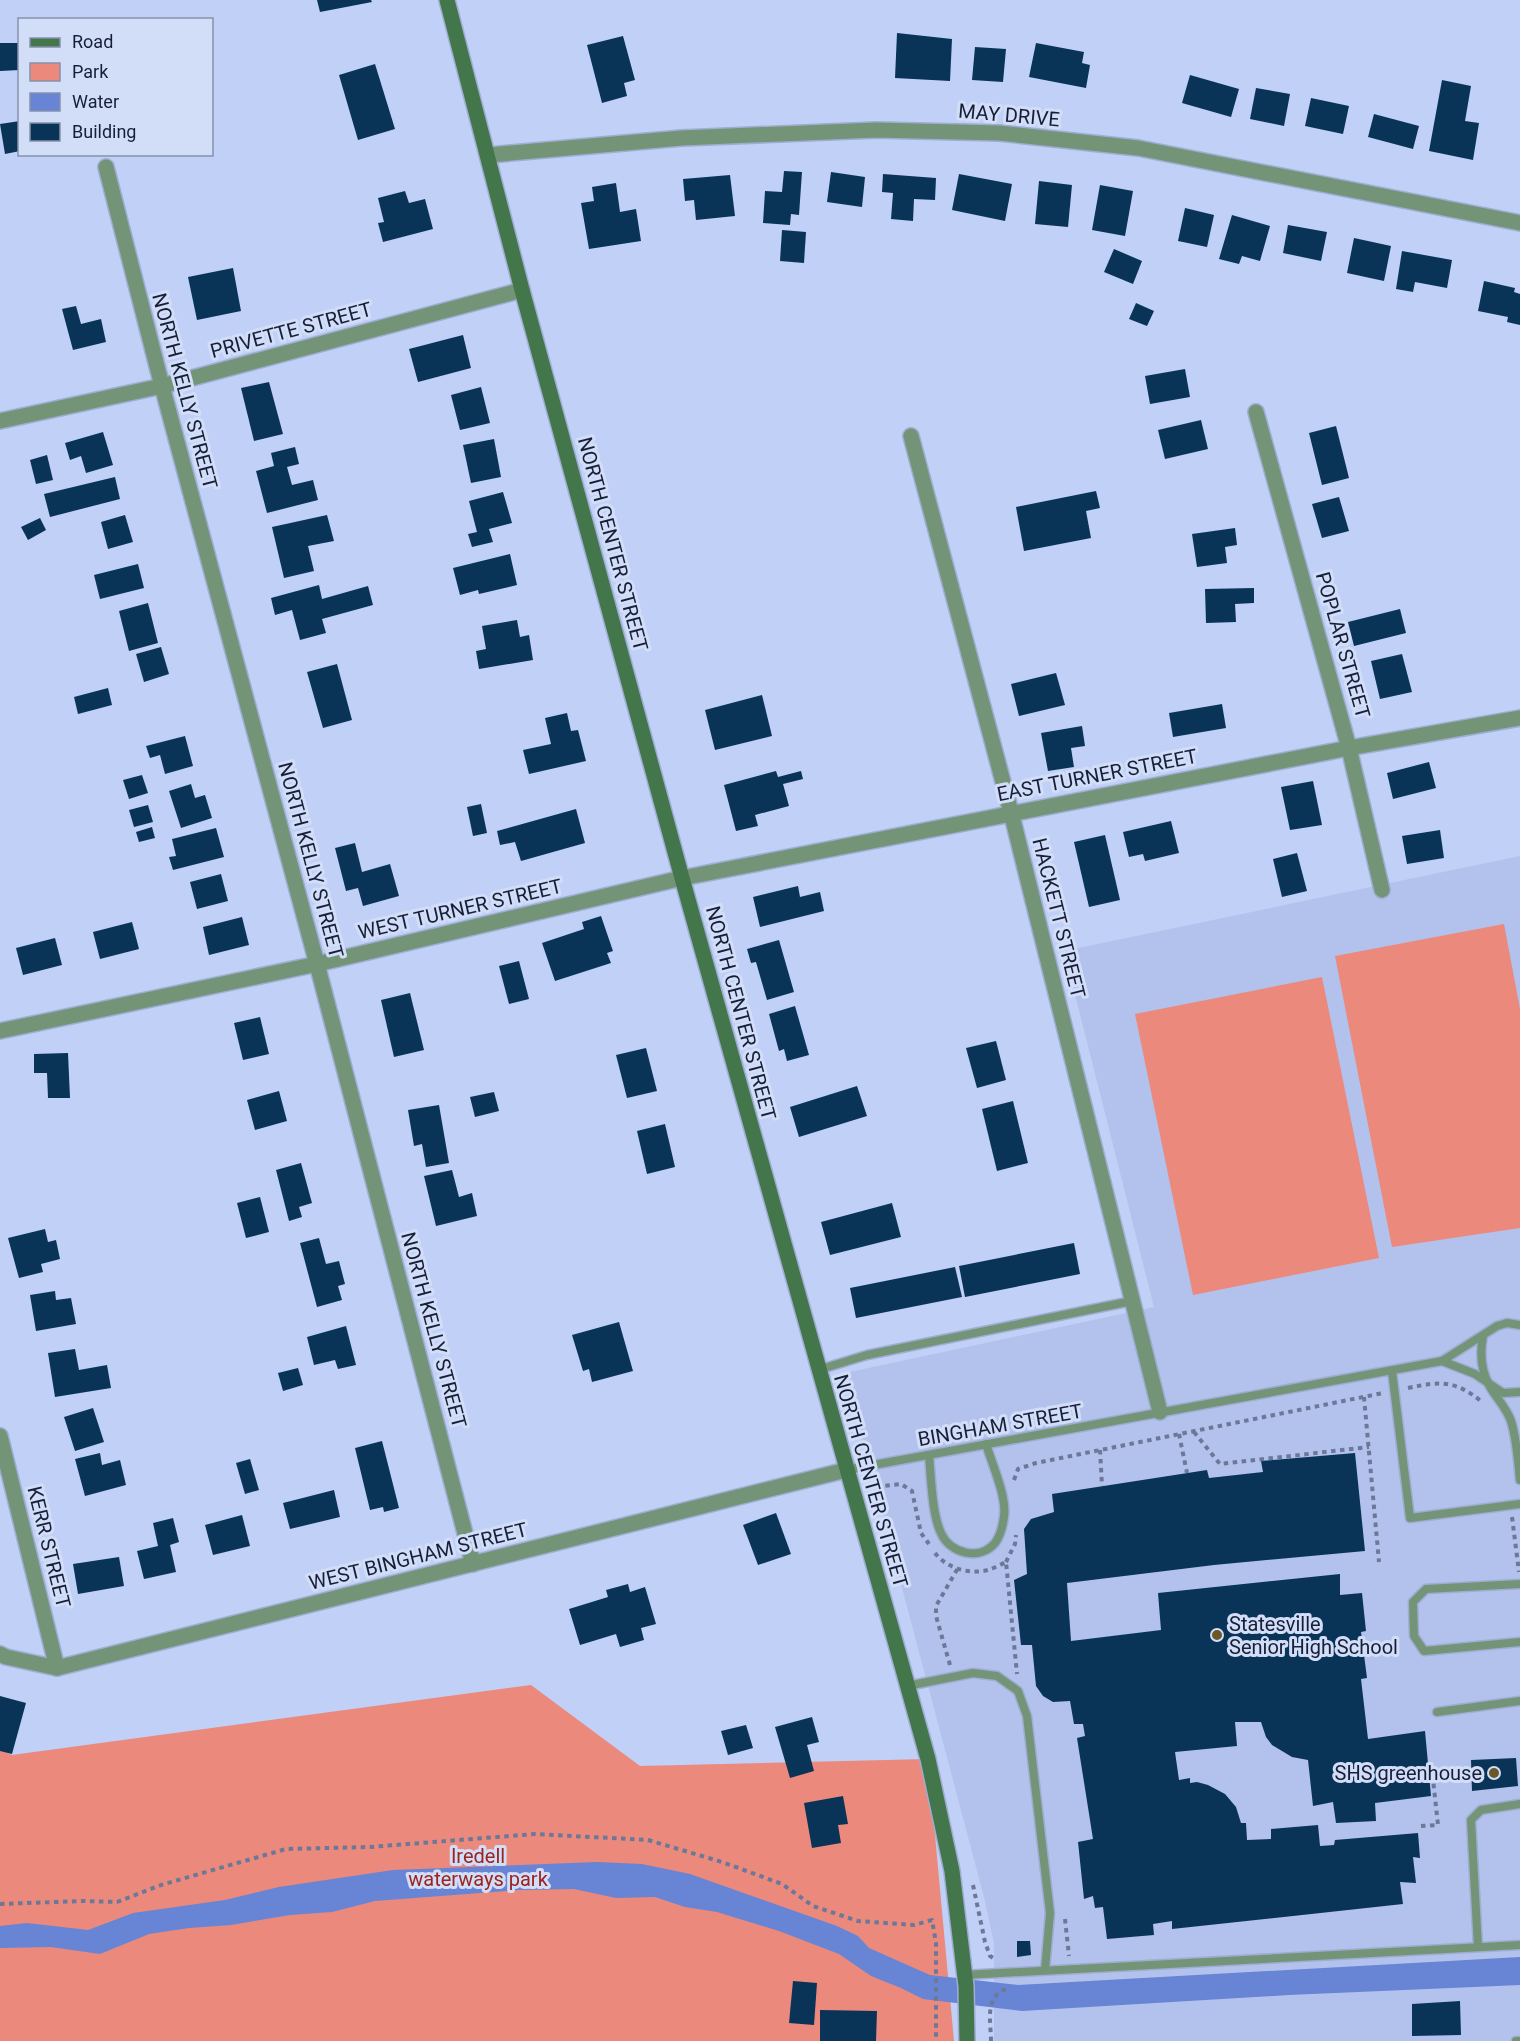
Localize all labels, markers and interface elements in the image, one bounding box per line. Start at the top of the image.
legend [18,18,213,156]
text: Road [72,31,113,52]
text: Park [72,61,109,82]
text: Water [72,91,119,112]
street label: MAY DRIVE [957,99,1061,131]
text: Building [72,121,136,142]
street label: NORTH KELLY STREET [147,290,223,492]
street label: PRIVETTE STREET [208,297,374,363]
street label: NORTH CENTER STREET [573,434,653,654]
street label: POPLAR STREET [1311,569,1375,721]
street label: EAST TURNER STREET [995,744,1199,806]
street label: NORTH KELLY STREET [273,759,349,961]
street label: HACKETT STREET [1028,835,1091,1001]
street label: WEST TURNER STREET [356,874,564,944]
street label: NORTH CENTER STREET [701,903,781,1123]
street label: NORTH KELLY STREET [396,1229,472,1431]
street label: NORTH CENTER STREET [829,1372,913,1590]
street label: BINGHAM STREET [916,1399,1084,1451]
street label: KERR STREET [22,1484,76,1610]
street label: WEST BINGHAM STREET [306,1517,530,1595]
place label: Statesville Senior High School [1229,1612,1398,1659]
marker: Statesville Senior High School [1210,1628,1224,1642]
place label: SHS greenhouse [1335,1761,1482,1785]
marker: SHS greenhouse [1487,1766,1501,1780]
park label: Iredell waterways park [408,1844,549,1891]

